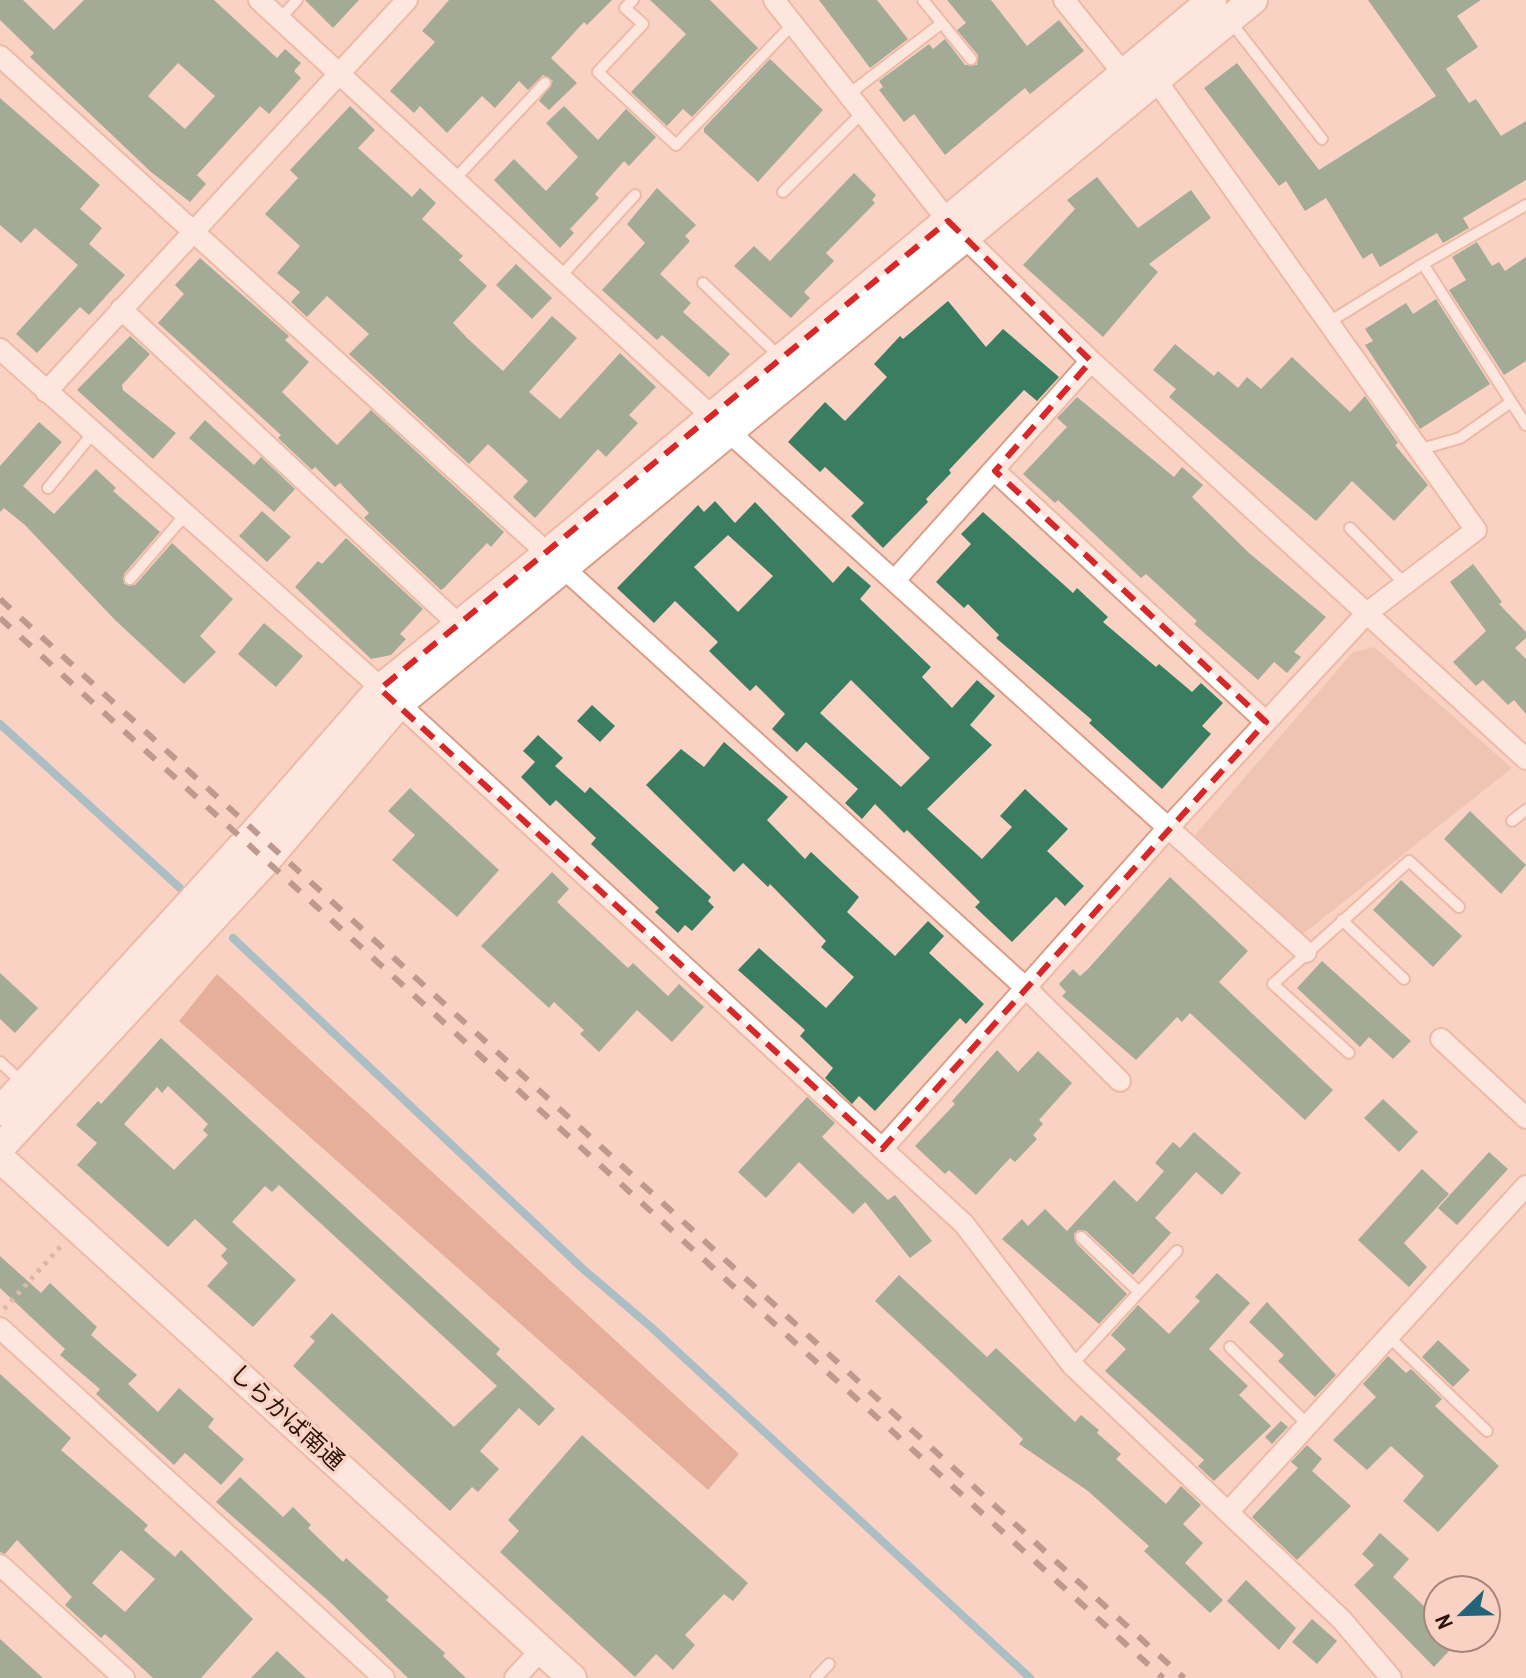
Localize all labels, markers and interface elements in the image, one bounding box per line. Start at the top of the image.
street label: しらかば南通 [223,1356,352,1476]
north arrow [1422,1574,1502,1654]
text: N [1427,1610,1460,1634]

